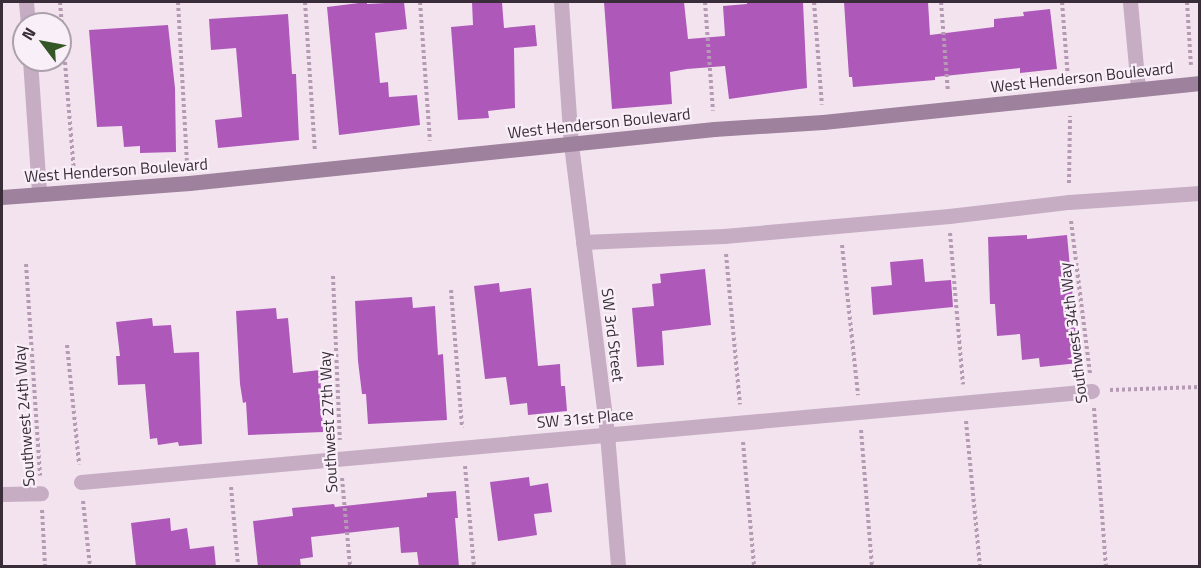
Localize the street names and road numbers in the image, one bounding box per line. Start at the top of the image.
street label: West Henderson Boulevard [990,58,1174,96]
street label: West Henderson Boulevard [507,104,691,142]
street label: West Henderson Boulevard [24,154,208,186]
street label: Southwest 34th Way [1055,261,1091,405]
street label: SW 3rd Street [598,287,628,383]
street label: Southwest 24th Way [9,345,39,487]
street label: Southwest 27th Way [315,351,341,493]
street label: SW 31st Place [536,404,634,432]

